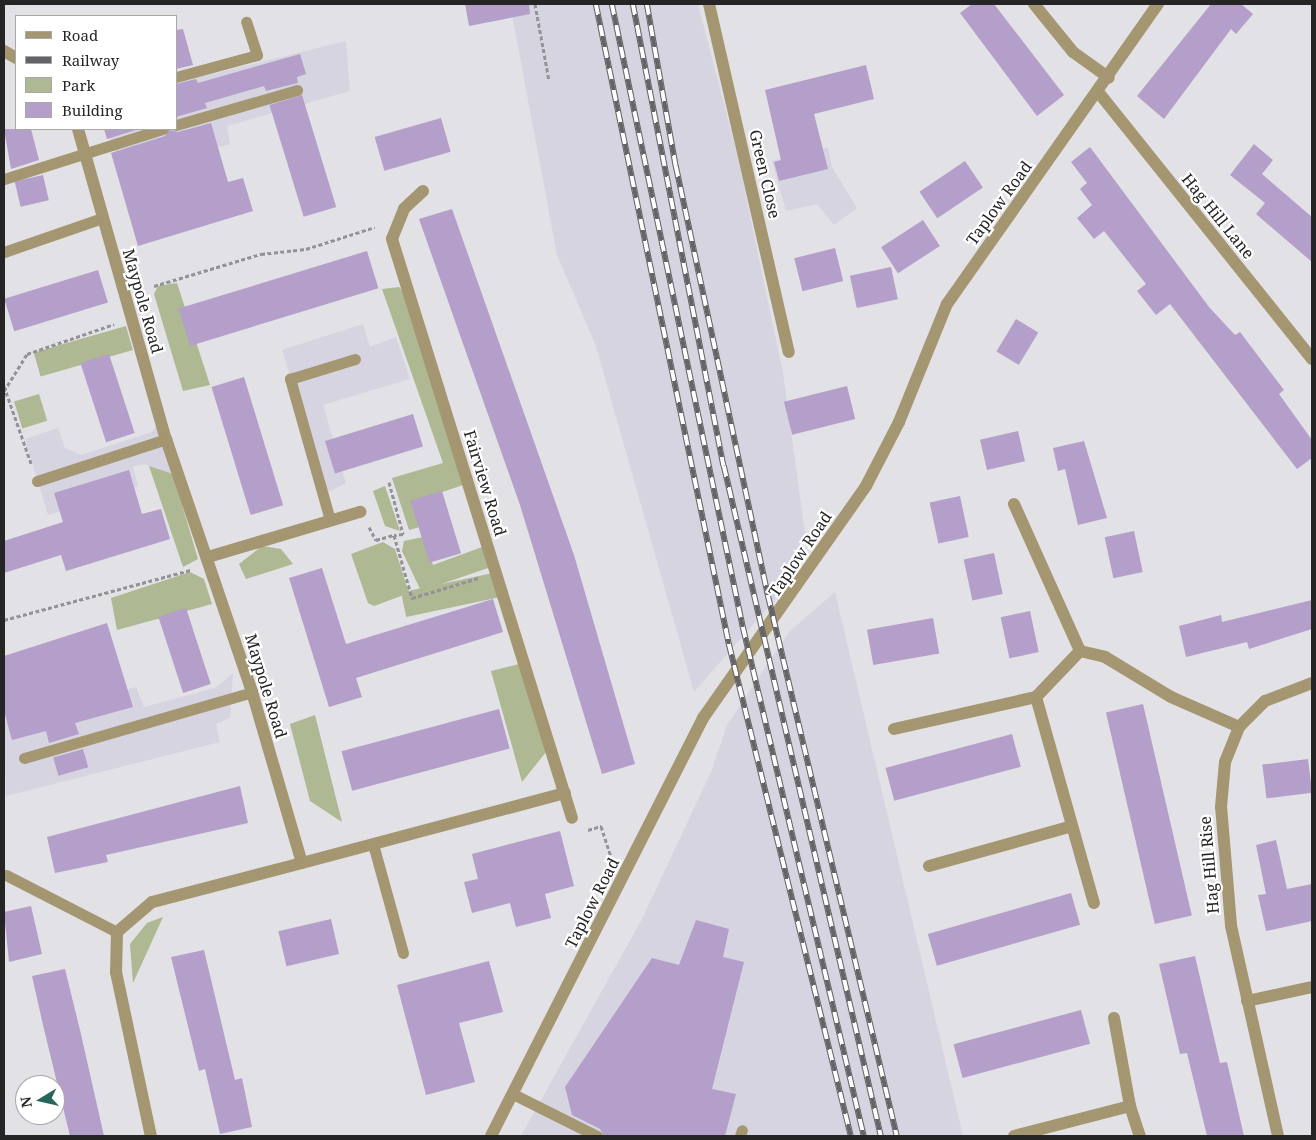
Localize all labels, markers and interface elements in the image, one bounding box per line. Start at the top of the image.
legend [15,15,178,130]
text: Road [62,25,98,45]
text: Railway [62,50,119,70]
text: Park [62,75,95,95]
text: Building [62,100,123,120]
street label: Green Close [745,128,785,220]
street label: Taplow Road [962,157,1036,249]
street label: Hag Hill Lane [1178,169,1258,263]
street label: Maypole Road [119,246,167,356]
street label: Fairview Road [460,428,510,538]
street label: Taplow Road [764,508,836,600]
street label: Maypole Road [241,632,291,740]
street label: Hag Hill Rise [1195,815,1223,915]
street label: Taplow Road [561,855,623,951]
north arrow [15,1075,65,1125]
text: N [15,1095,36,1109]

